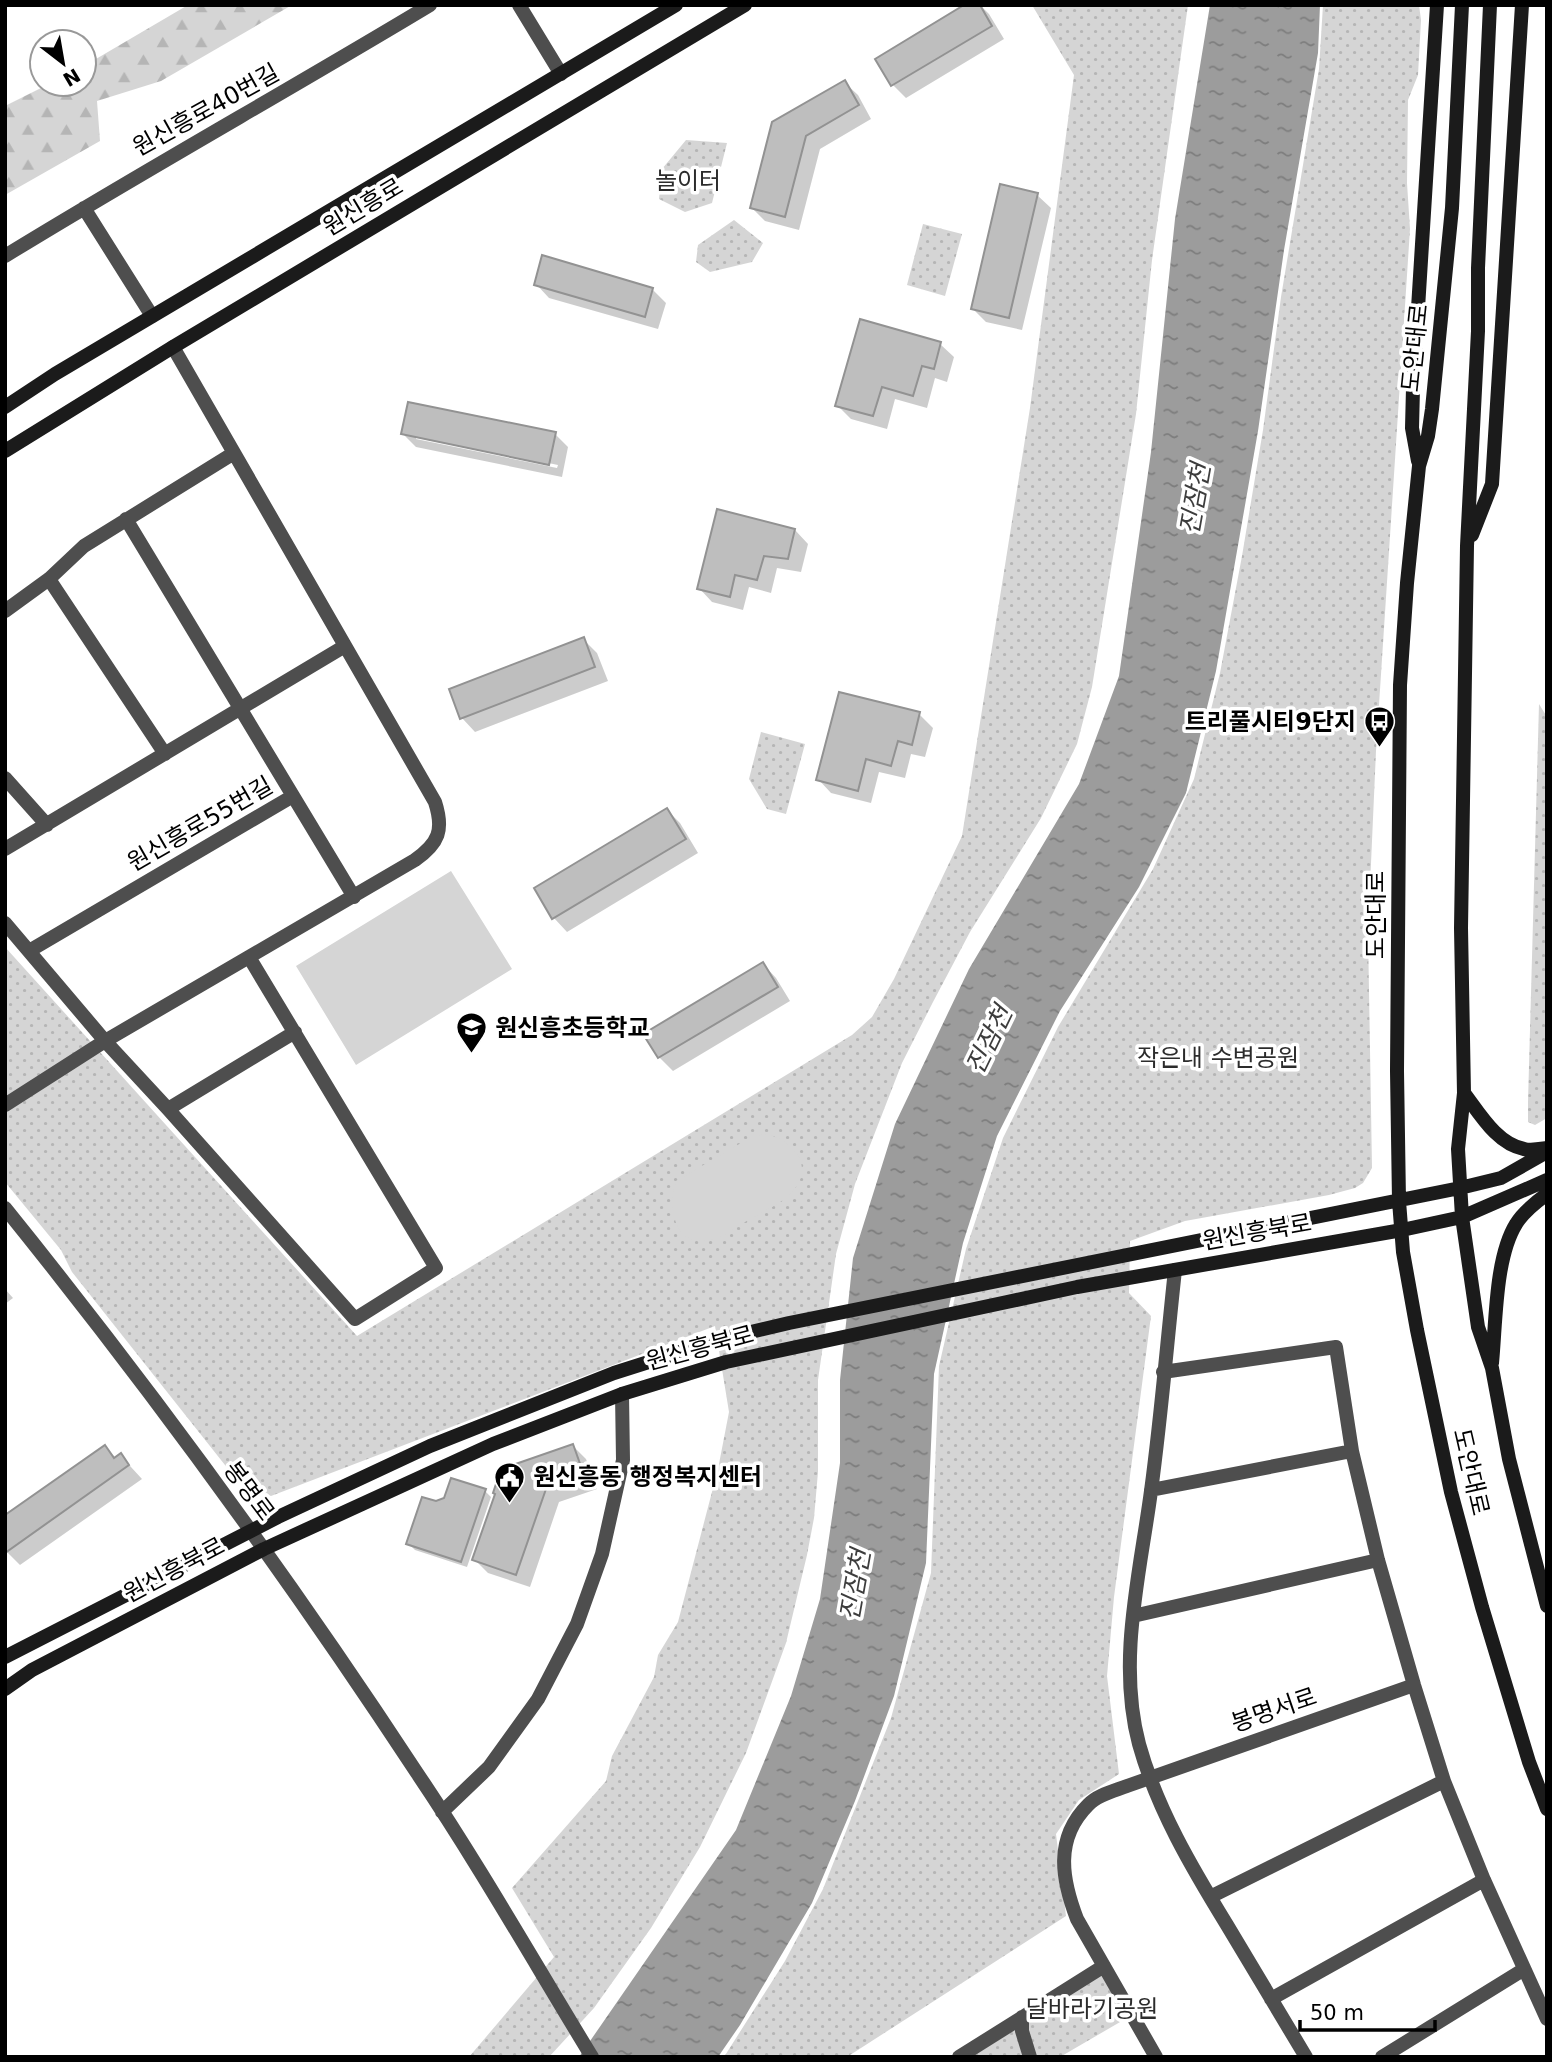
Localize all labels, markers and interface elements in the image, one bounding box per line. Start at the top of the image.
north arrow [28,28,98,98]
street label: 원신흥로40번길 [128,58,284,162]
text: N [59,64,84,91]
park label: 놀이터 [655,167,721,195]
street label: 원신흥로 [318,172,408,242]
street label: 도안대로 [1396,303,1434,393]
water label: 진잠천 [1174,458,1217,537]
bus stop icon: 트리풀시티9단지 [1362,705,1396,749]
place label: 트리풀시티9단지 [1185,708,1356,736]
street label: 원신흥로55번길 [122,771,278,877]
street label: 도안대로 [1362,871,1390,959]
water label: 진잠천 [960,998,1020,1079]
school or university icon: 원신흥초등학교 [455,1011,489,1055]
place label: 원신흥초등학교 [495,1014,650,1042]
park label: 작은내 수변공원 [1137,1044,1299,1072]
street label: 원신흥북로 [1200,1209,1314,1255]
street label: 원신흥북로 [643,1320,757,1376]
street label: 도안대로 [1447,1426,1495,1518]
street label: 봉명로 [218,1456,280,1526]
public building icon: 원신흥동 행정복지센터 [493,1460,527,1504]
place label: 원신흥동 행정복지센터 [533,1463,762,1491]
street label: 원신흥북로 [119,1532,229,1608]
water label: 진잠천 [834,1544,877,1623]
street label: 봉명서로 [1228,1682,1320,1738]
scale bar [1300,1988,1435,2032]
park label: 달바라기공원 [1026,1995,1158,2023]
text: 50 m [1310,2001,1364,2025]

